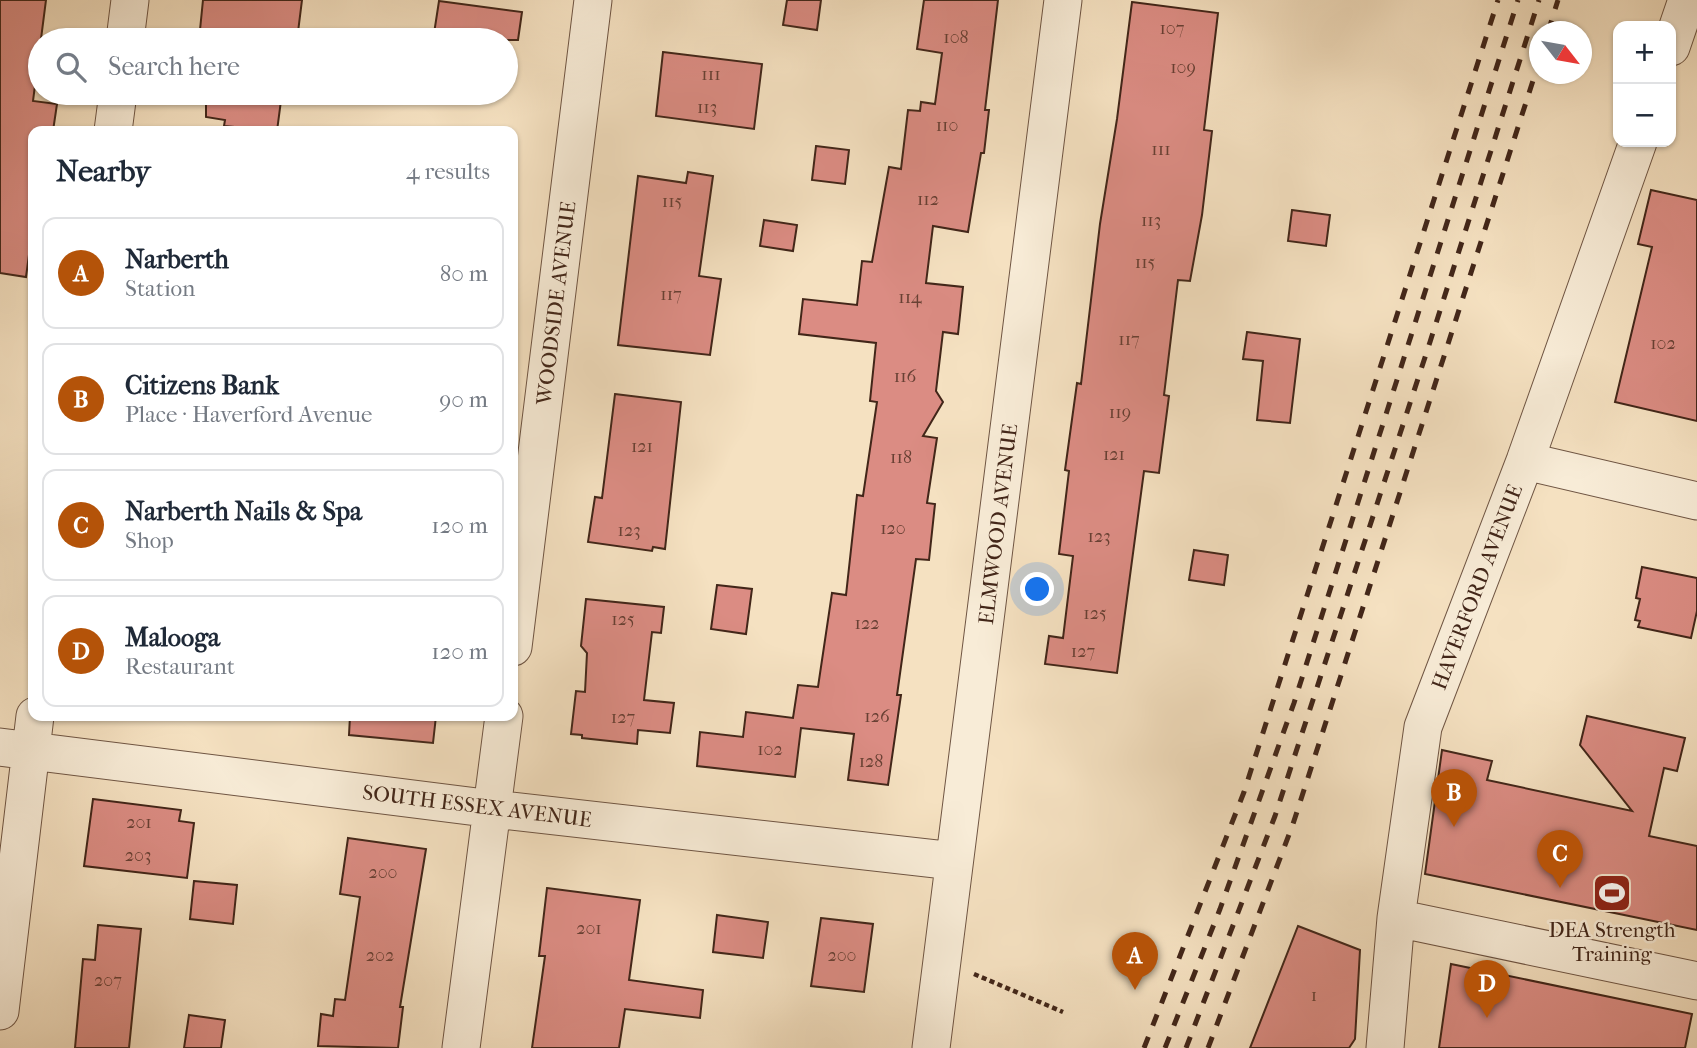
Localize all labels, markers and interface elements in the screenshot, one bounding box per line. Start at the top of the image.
house number: 107 [1160,18,1185,39]
north arrow [1529,21,1592,84]
map controls [1613,21,1676,147]
button: + [1613,21,1676,84]
house number: 108 [943,27,969,48]
search box [28,28,518,105]
icon: search [52,48,90,86]
text: Search here [108,51,240,82]
house number: 109 [1170,57,1196,78]
house number: 111 [701,64,721,85]
button: − [1613,84,1676,147]
house number: 113 [697,97,717,118]
house number: 110 [936,115,958,136]
house number: 111 [1151,139,1171,160]
text: Nearby [56,154,151,189]
text: 4 results [406,158,490,185]
house number: 112 [917,189,939,210]
house number: 115 [662,191,682,212]
street label: WOODSIDE AVENUE [531,200,580,407]
house number: 113 [1141,210,1161,231]
text: Narberth [125,244,229,275]
house number: 115 [1135,252,1155,273]
text: A [74,260,88,287]
text: 80 m [440,260,488,287]
text: Station [125,275,195,302]
house number: 117 [660,284,682,305]
house number: 114 [898,287,922,308]
house number: 117 [1118,329,1140,350]
house number: 102 [1650,333,1676,354]
house number: 116 [894,366,917,387]
text: Citizens Bank [125,370,279,401]
text: B [74,386,88,413]
text: 90 m [439,386,488,413]
text: Place · Haverford Avenue [125,401,372,428]
house number: 119 [1109,402,1131,423]
street label: ELMWOOD AVENUE [974,422,1022,626]
house number: 121 [631,436,653,457]
house number: 121 [1103,444,1125,465]
house number: 118 [890,447,912,468]
street label: HAVERFORD AVENUE [1427,481,1527,693]
text: Narberth Nails & Spa [125,496,362,527]
text: C [73,512,89,539]
text: 120 m [431,512,488,539]
house number: 120 [880,518,906,539]
house number: 123 [617,520,641,541]
house number: 123 [1087,526,1111,547]
text: Shop [125,527,174,554]
your location [1020,572,1054,606]
house number: 125 [1083,603,1107,624]
house number: 125 [611,609,635,630]
house number: 122 [855,613,879,634]
text: Malooga [125,622,220,653]
text: D [72,638,90,665]
text: 120 m [431,638,488,665]
house number: 127 [1071,641,1095,662]
text: Restaurant [125,653,235,680]
house number: 126 [864,706,890,727]
house number: 127 [611,707,635,728]
house number: 102 [757,739,783,760]
house number: 128 [859,751,883,772]
pin: B [1431,769,1477,827]
street label: SOUTH ESSEX AVENUE [361,780,593,832]
house number: 201 [126,812,152,833]
pin: C [1537,830,1583,888]
house number: 203 [125,845,151,866]
house number: 200 [368,862,398,883]
sports icon: DEA Strength Training [1591,872,1633,914]
house number: 201 [576,918,602,939]
place label: DEA Strength Training [1548,918,1676,966]
pin: A [1112,932,1158,990]
house number: 202 [366,945,394,966]
house number: 200 [827,945,857,966]
pin: D [1464,960,1510,1018]
house number: 207 [94,970,122,991]
house number: 1 [1311,985,1317,1006]

